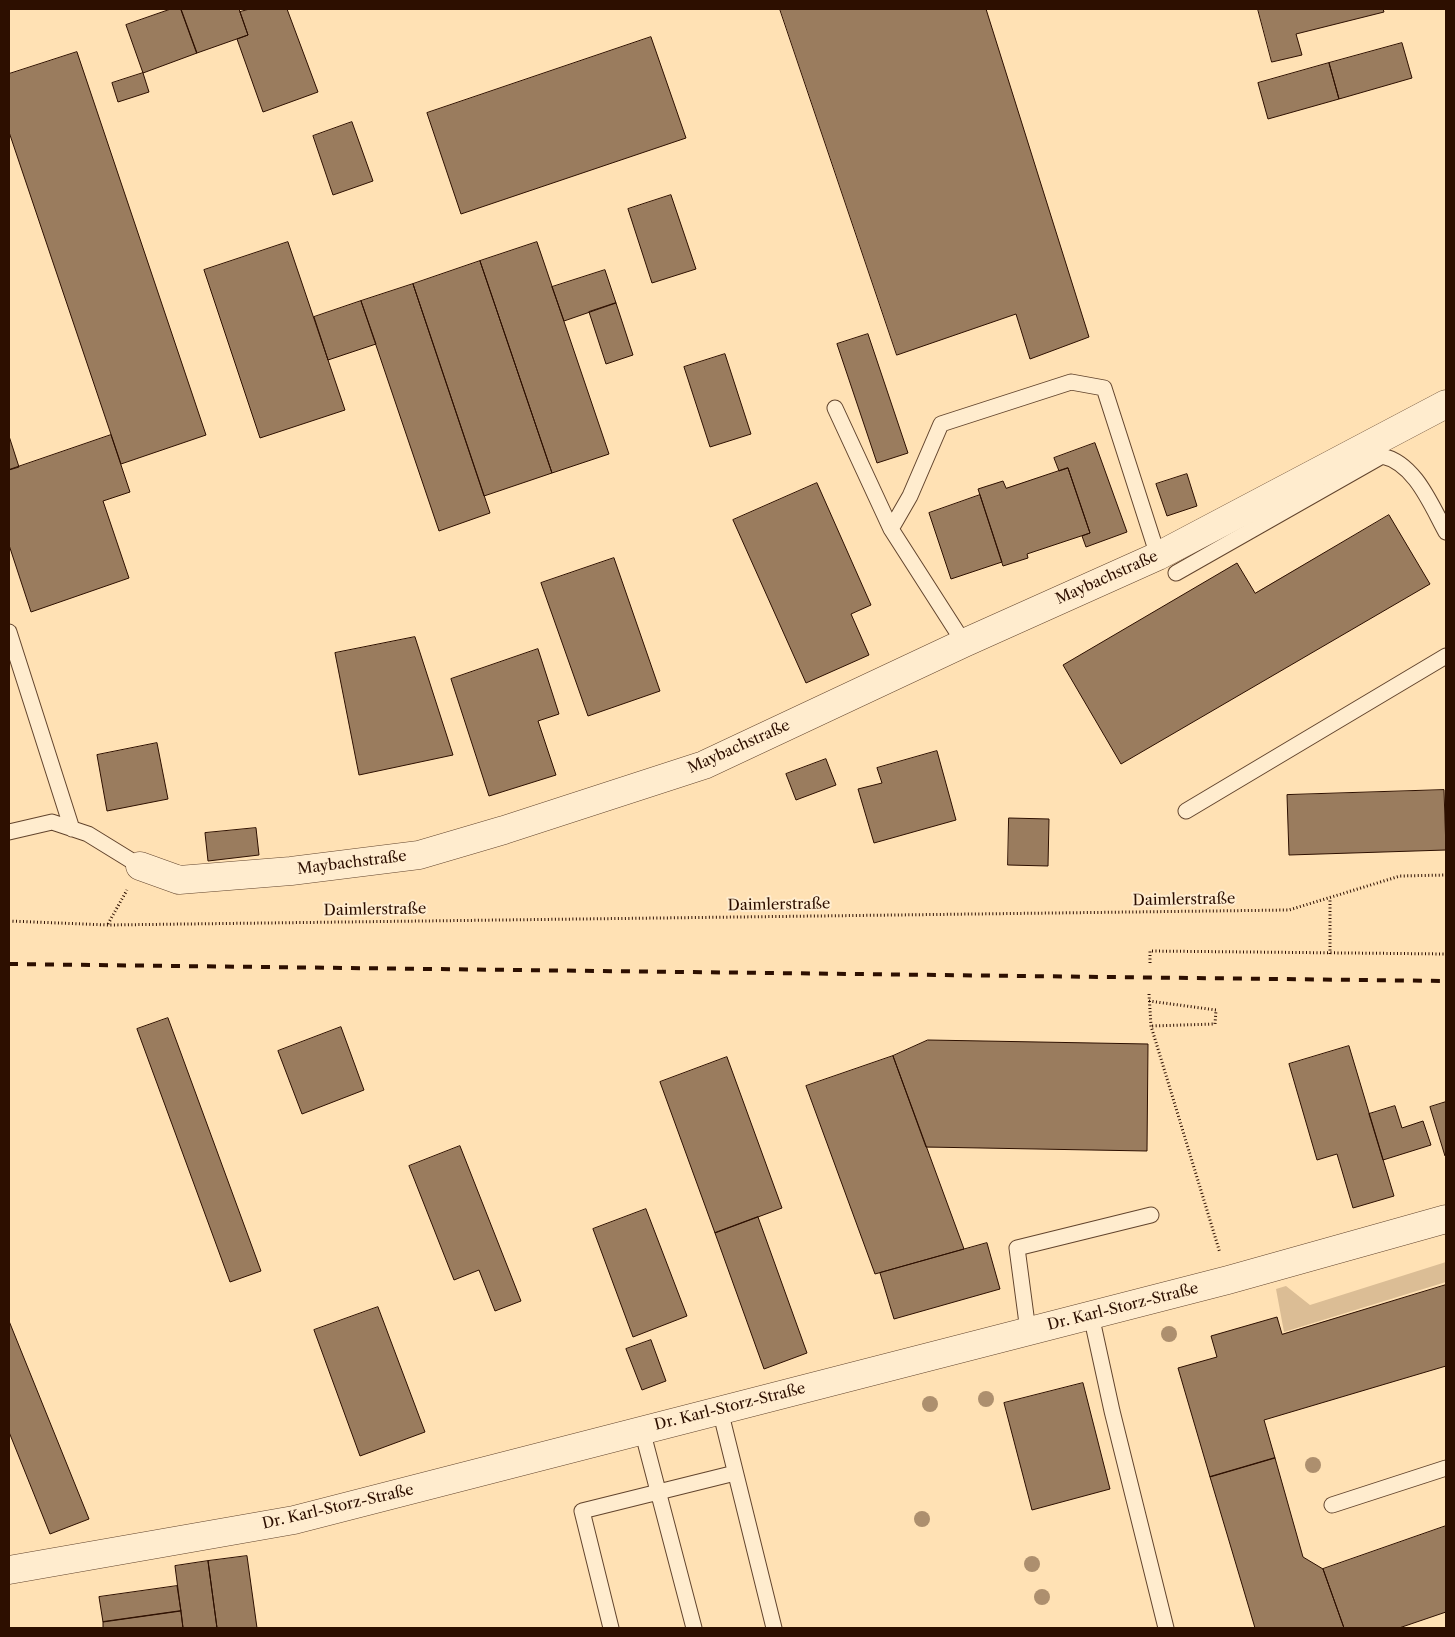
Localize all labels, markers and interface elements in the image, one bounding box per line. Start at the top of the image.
street label: Maybachstraße [1053,547,1161,609]
street label: Maybachstraße [685,716,793,778]
street label: Maybachstraße [296,847,408,879]
street label: Daimlerstraße [1133,890,1235,910]
street label: Daimlerstraße [728,895,830,915]
street label: Daimlerstraße [324,900,426,920]
street label: Dr. Karl-Storz-Straße [1046,1280,1200,1334]
street label: Dr. Karl-Storz-Straße [653,1380,807,1434]
street label: Dr. Karl-Storz-Straße [260,1481,416,1533]

